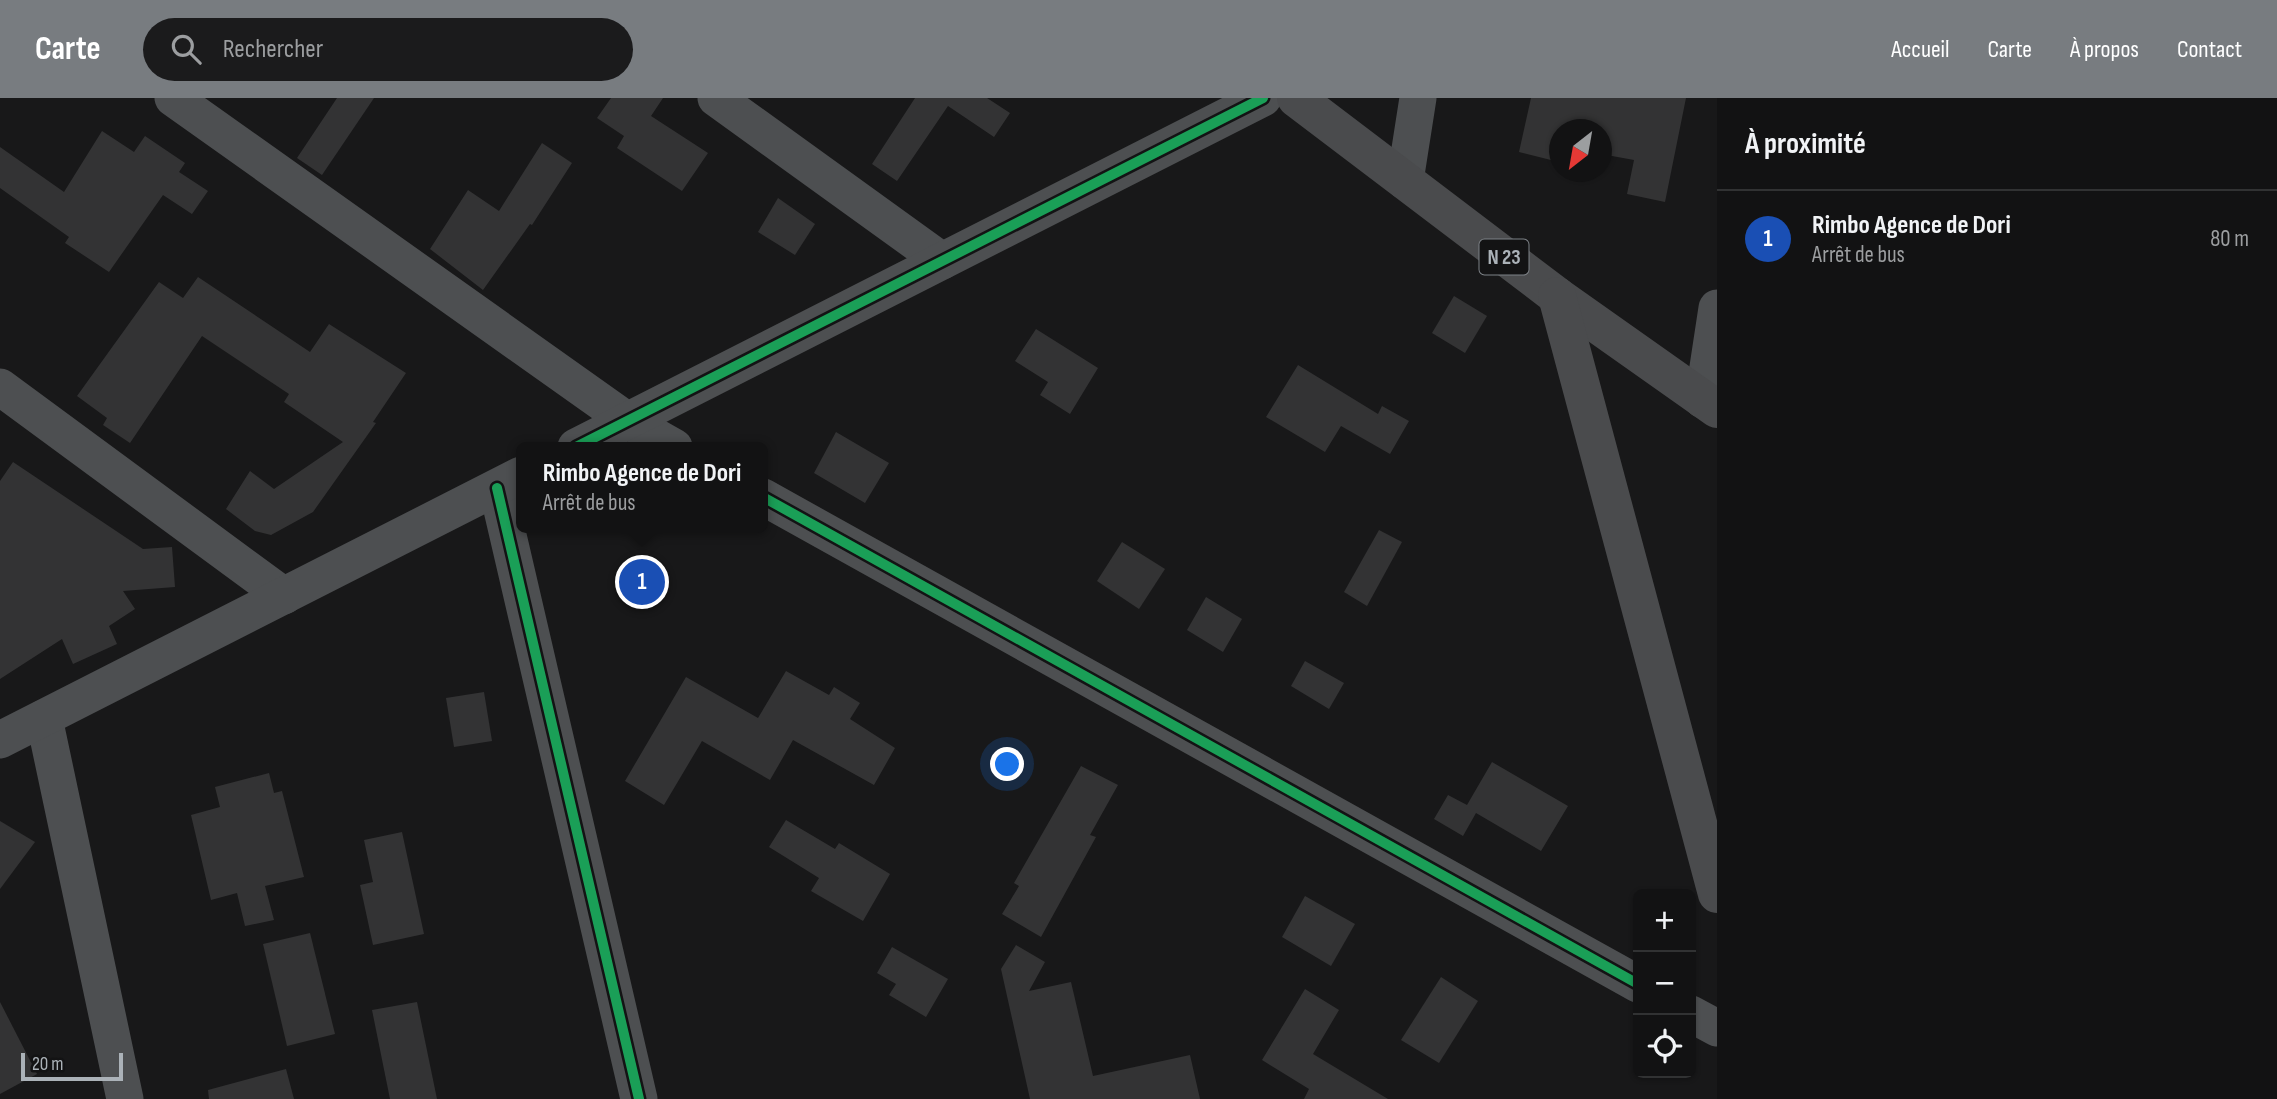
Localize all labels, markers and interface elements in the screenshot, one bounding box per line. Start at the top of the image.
search box [143,18,633,81]
text: Carte [35,29,101,69]
icon: search [167,30,205,68]
text: Rechercher [223,34,323,65]
text: Accueil [1891,35,1950,64]
text: Carte [1988,35,2032,64]
text: À propos [2070,35,2139,64]
text: Contact [2177,35,2242,64]
north arrow [1549,119,1612,182]
text: À proximité [1745,126,1866,162]
text: Rimbo Agence de Dori [1812,210,2011,241]
text: 1 [1763,225,1773,253]
text: 80 m [2210,225,2249,253]
road number: N 23 [1480,240,1528,274]
text: Arrêt de bus [1812,241,1905,269]
popup [516,442,768,533]
text: Rimbo Agence de Dori [543,458,741,489]
text: Arrêt de bus [543,489,636,517]
pin: 1 [619,556,665,608]
your location [990,747,1024,781]
map controls [1633,889,1696,1078]
button: + [1633,889,1696,952]
button: − [1633,952,1696,1015]
button: locate [1633,1015,1696,1078]
scale bar [21,1050,122,1082]
text: 20 m [32,1053,64,1076]

